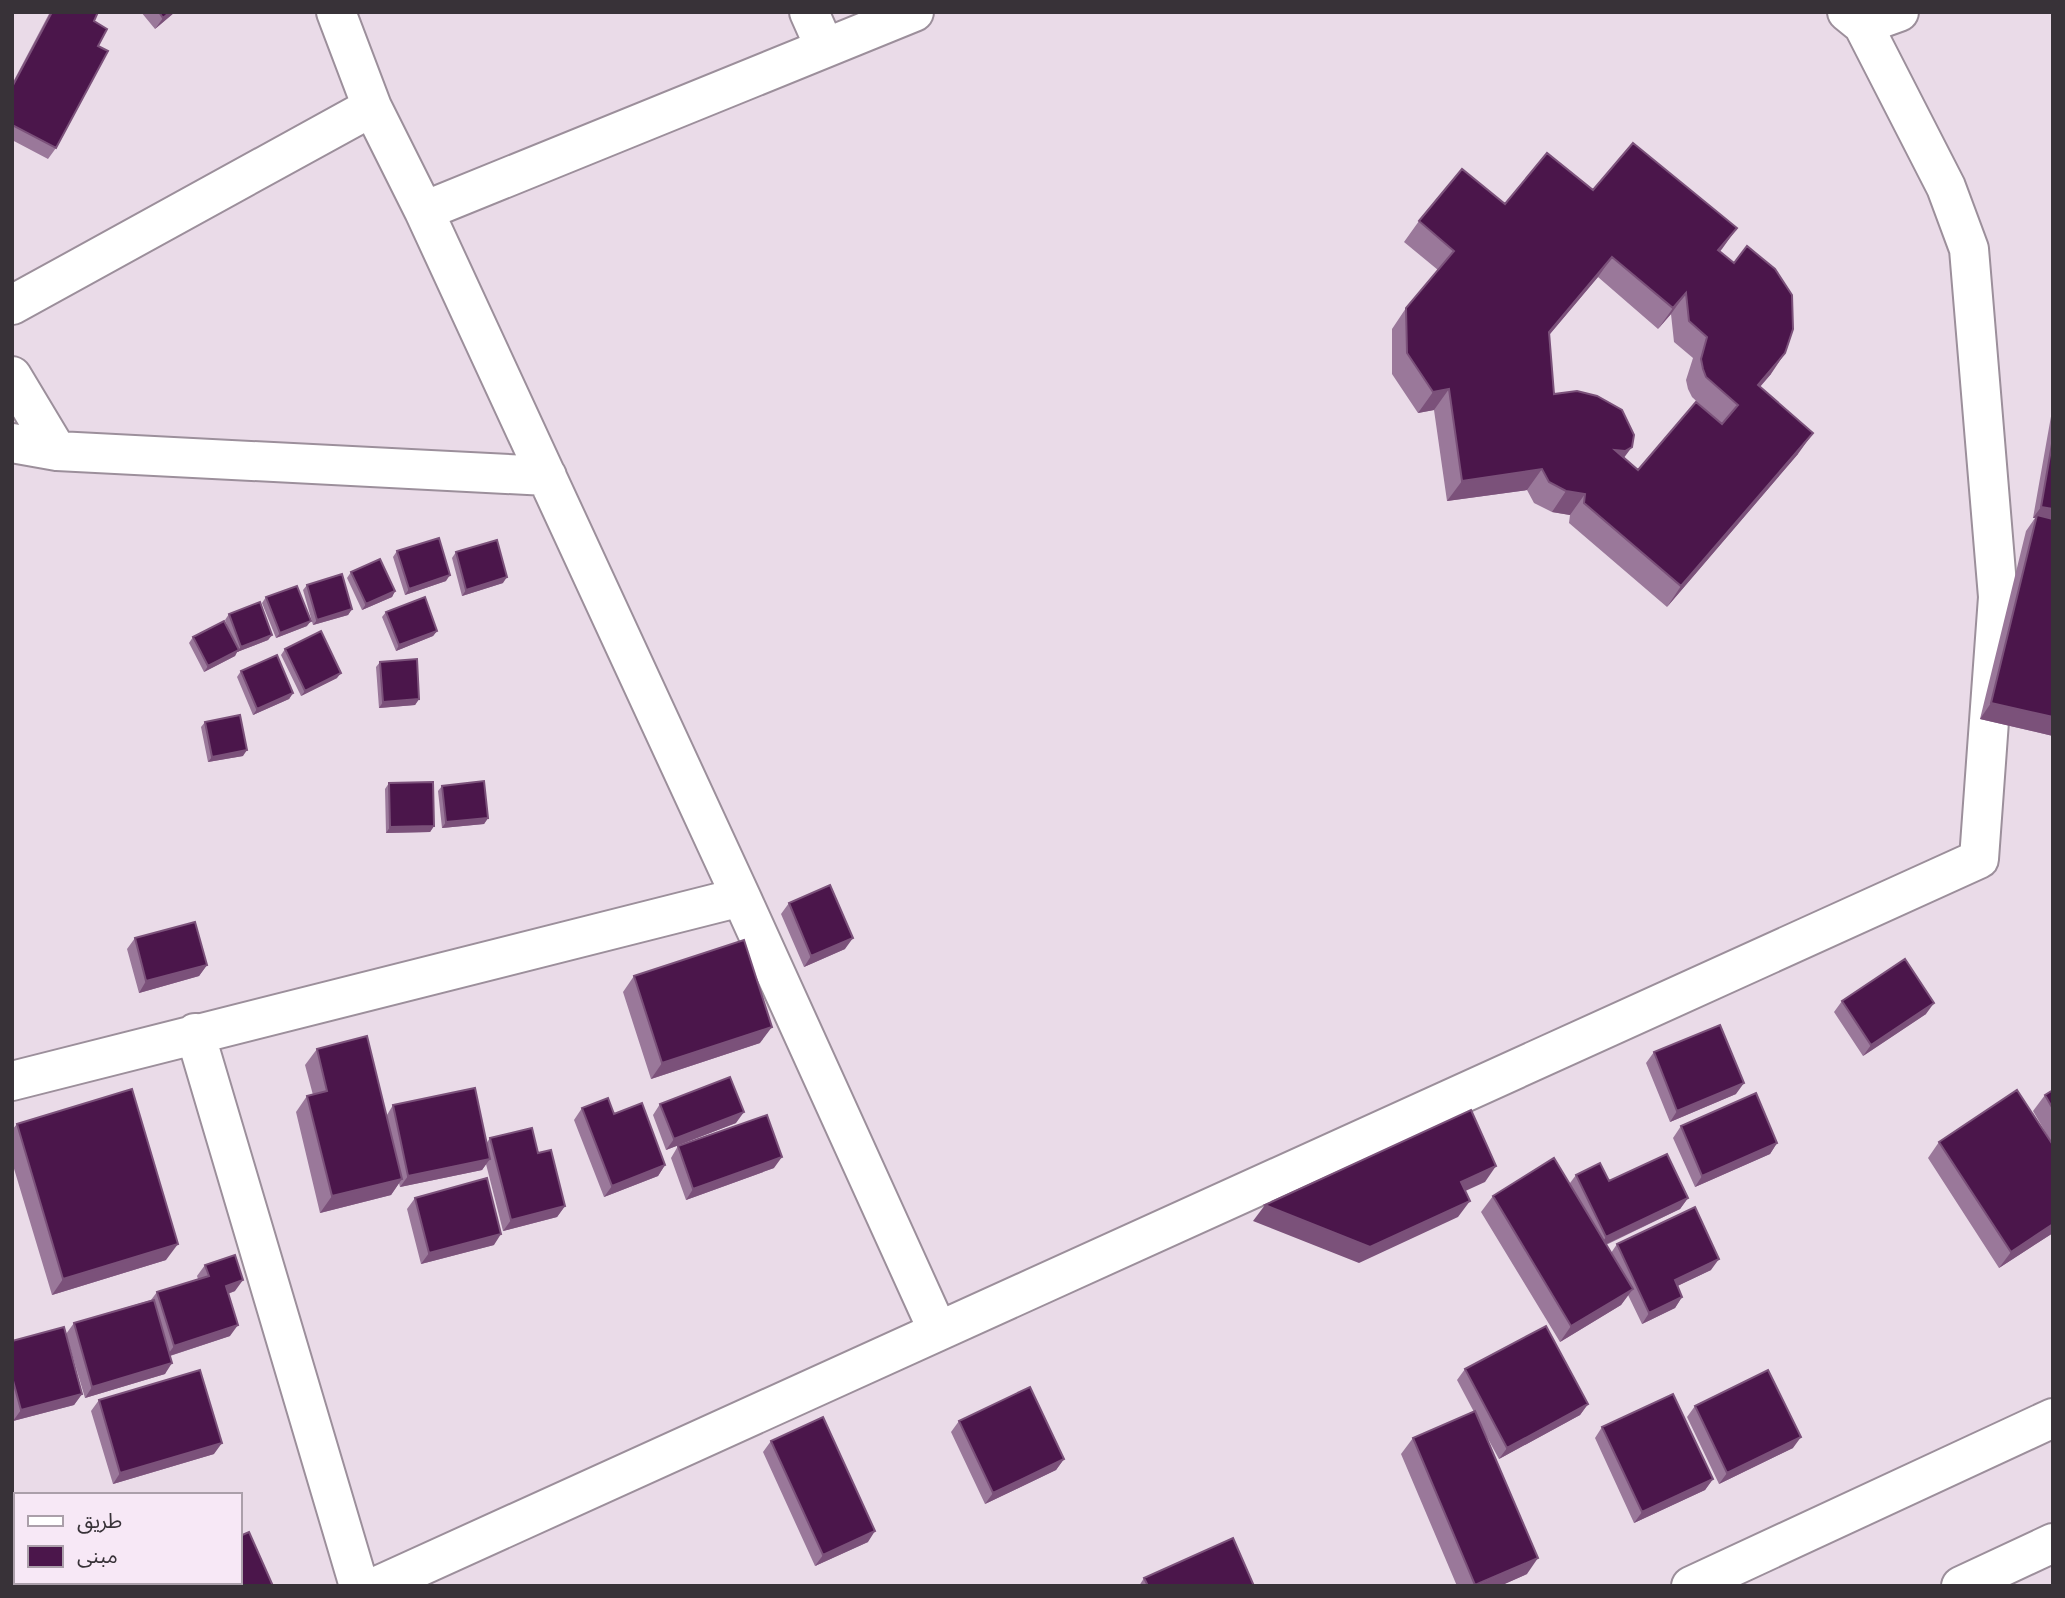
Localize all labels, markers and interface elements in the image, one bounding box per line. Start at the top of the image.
legend [14,1493,242,1584]
text: طريق [77,1508,122,1534]
text: مبنى [77,1543,118,1568]

